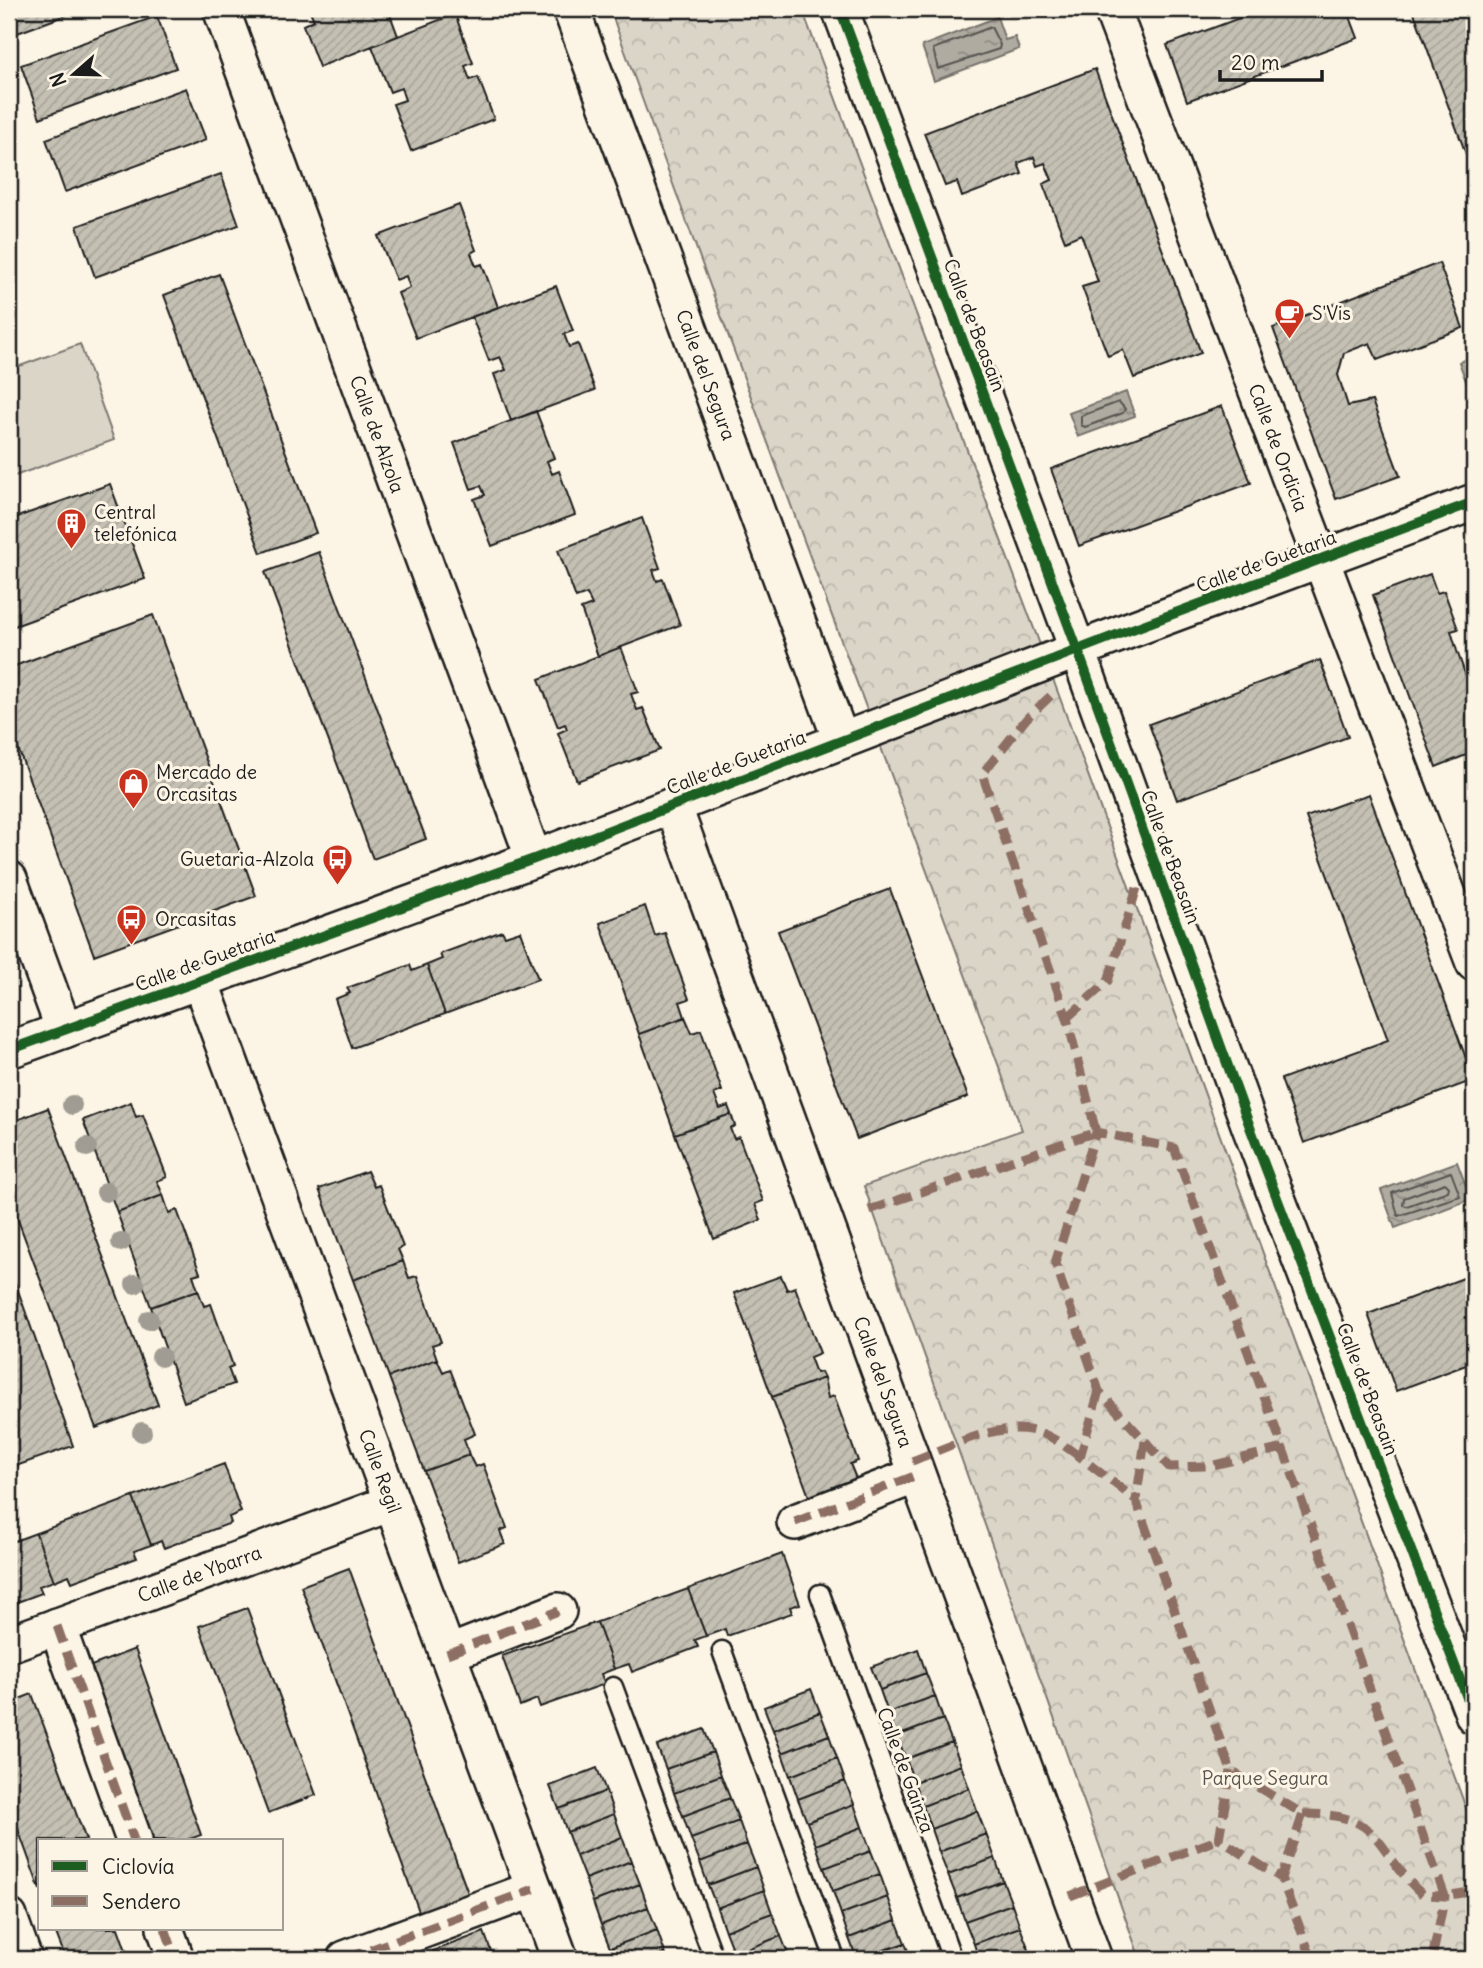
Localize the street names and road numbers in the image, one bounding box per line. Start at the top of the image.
street label: Calle de Beasain [939,255,1011,395]
street label: Calle del Segura [671,306,741,444]
street label: Calle de Alzola [345,372,410,496]
street label: Calle de Ordicia [1243,380,1314,515]
street label: Calle de Guetaria [1193,524,1339,597]
street label: Calle de Guetaria [663,724,809,800]
street label: Calle de Beasain [1136,787,1206,927]
street label: Calle de Guetaria [132,923,278,996]
street label: Calle del Segura [849,1313,918,1451]
street label: Calle de Beasain [1332,1319,1404,1459]
street label: Calle Regil [354,1426,407,1516]
street label: Calle de Ybarra [134,1540,265,1608]
street label: Calle de Gainza [872,1704,940,1836]

